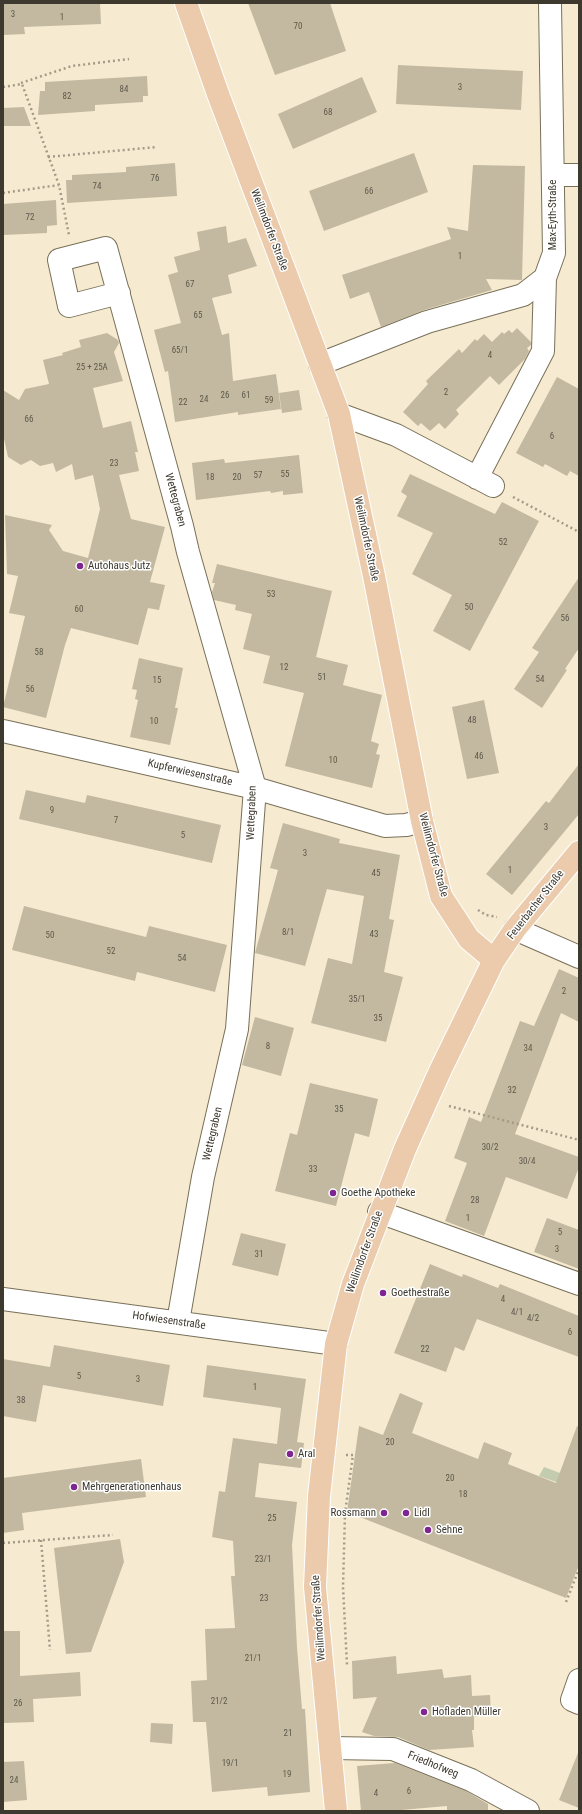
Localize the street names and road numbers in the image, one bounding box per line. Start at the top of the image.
street label: Max-Eyth-Straße [546,180,560,250]
street label: Weilimdorfer Straße [247,187,291,273]
street label: Wettegraben [162,472,188,528]
street label: Weilimdorfer Straße [351,495,381,583]
street label: Kupferwiesenstraße [146,757,234,789]
street label: Wettegraben [244,785,260,841]
street label: Weilimdorfer Straße [415,812,451,898]
street label: Feuerbacher Straße [505,868,567,942]
street label: Wettegraben [200,1106,226,1162]
street label: Weilimdorfer Straße [344,1209,386,1295]
street label: Hofwiesenstraße [132,1309,206,1333]
street label: Weilimdorfer Straße [309,1575,329,1661]
street label: Friedhofweg [406,1749,460,1781]

